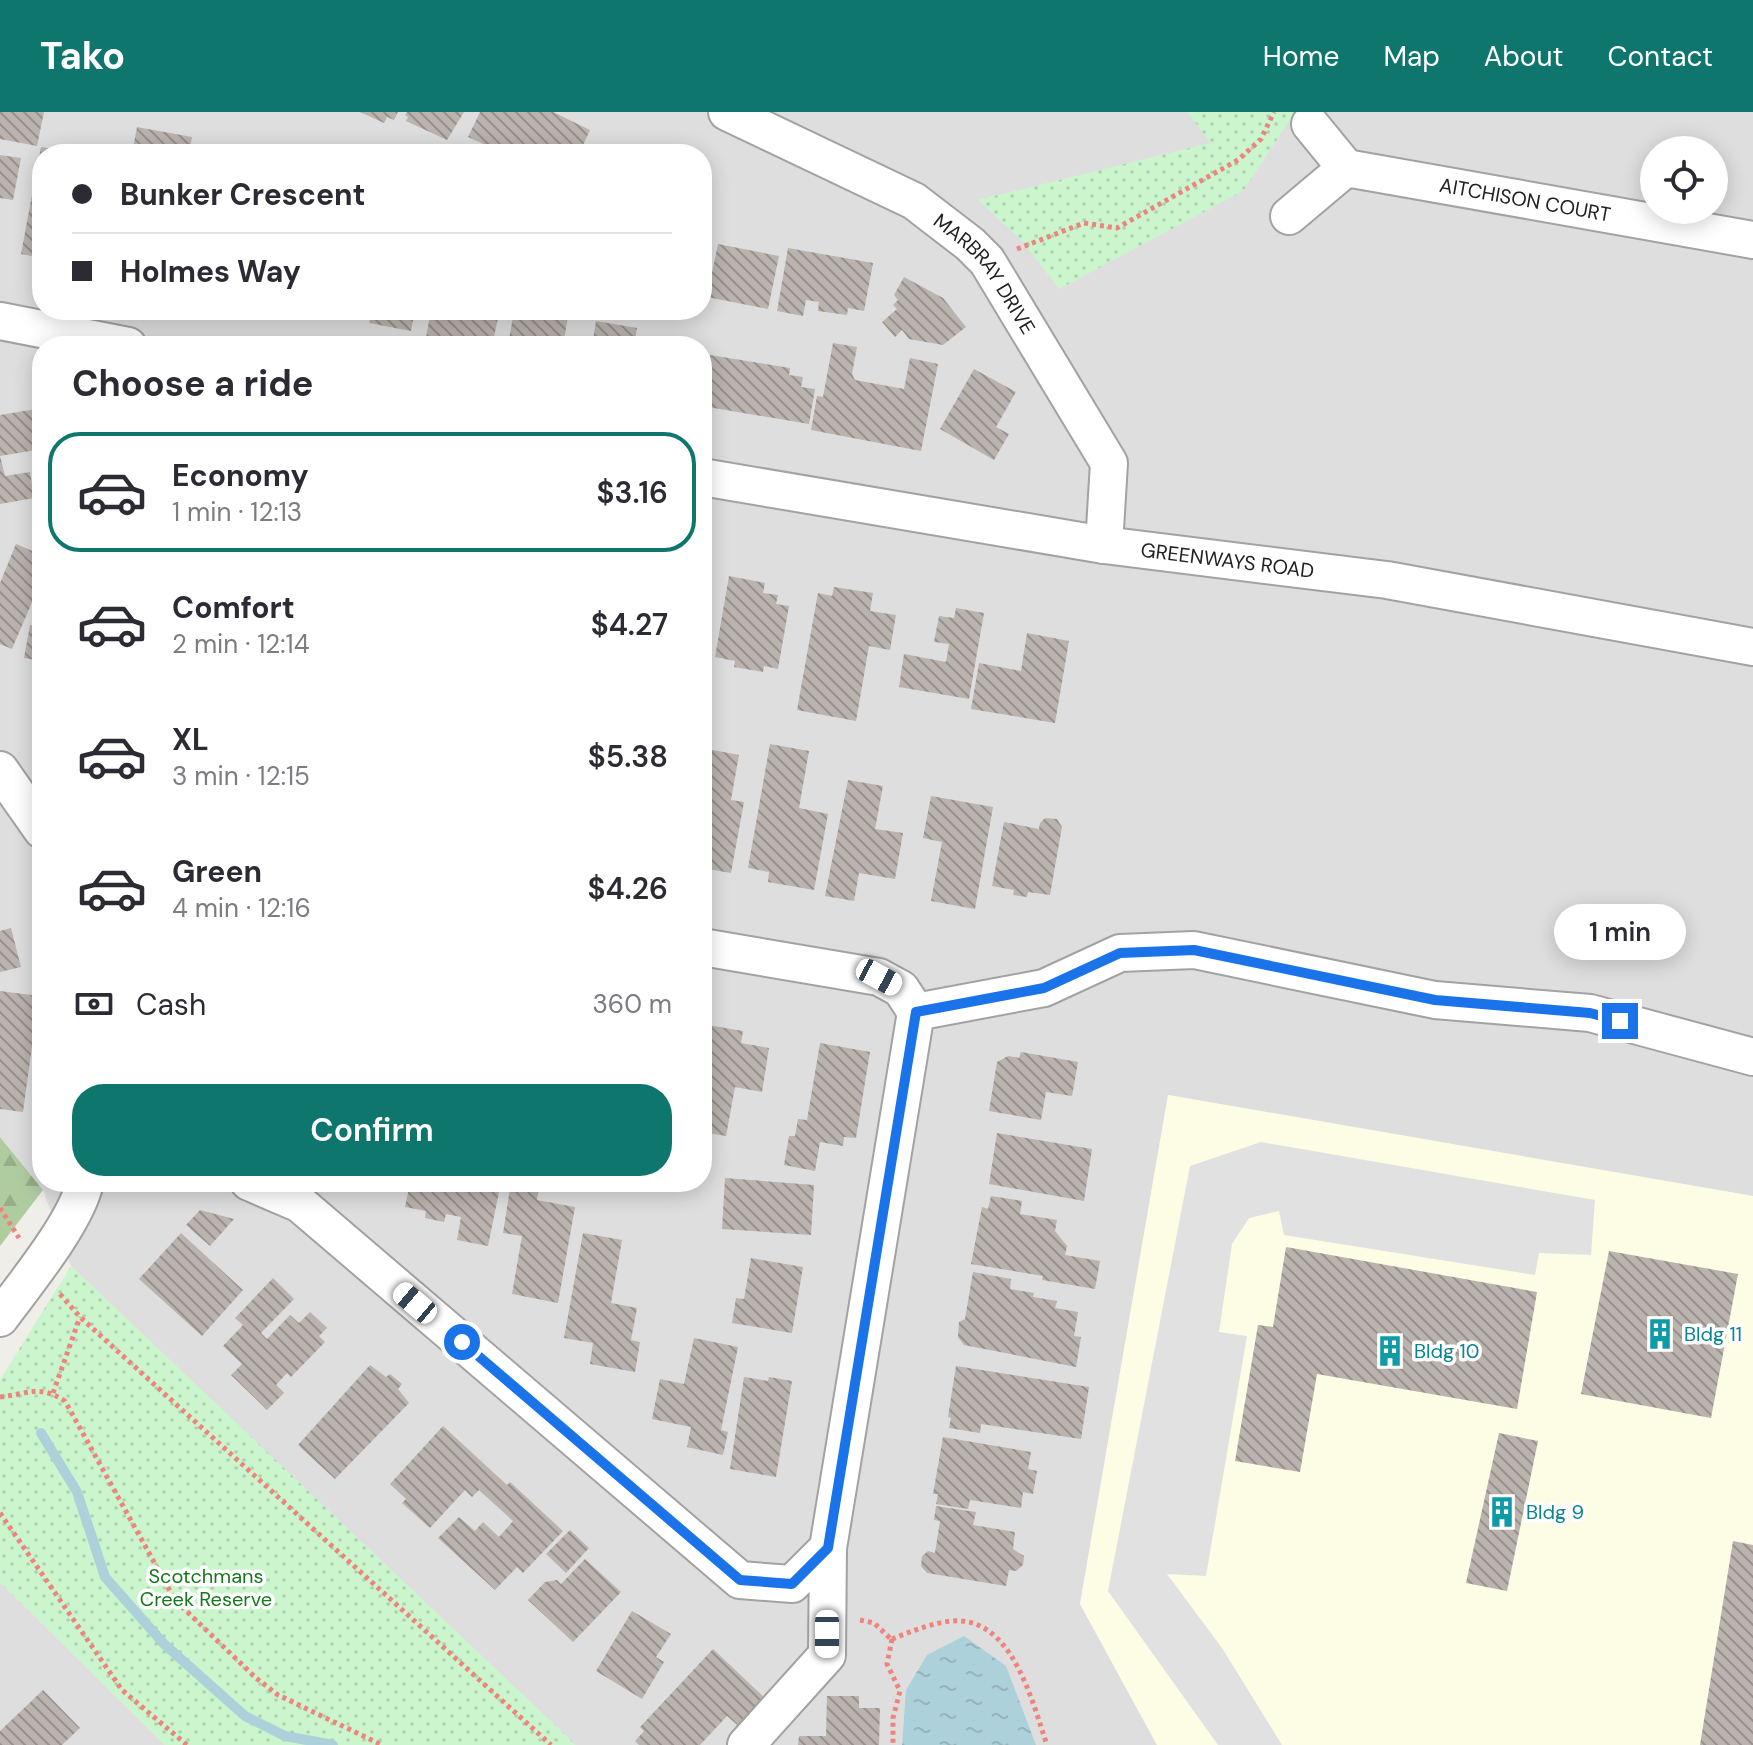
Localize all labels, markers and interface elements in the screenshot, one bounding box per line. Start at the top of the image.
text: Tako [40,31,125,81]
text: Home [1263,38,1339,75]
text: Map [1383,38,1440,75]
text: About [1484,38,1563,75]
text: Contact [1607,38,1713,75]
map controls [1640,136,1728,224]
button: locate [1640,136,1728,224]
street label: AITCHISON COURT [1438,172,1613,228]
text: Bunker Crescent [120,175,366,214]
street label: MARBRAY DRIVE [928,208,1041,339]
text: Holmes Way [120,252,301,291]
text: Choose a ride [72,360,313,407]
icon: car [76,456,148,528]
text: Economy [172,456,309,495]
text: $3.16 [597,473,668,512]
text: 1 min · 12:13 [172,495,302,529]
street label: GREENWAYS ROAD [1139,537,1316,584]
icon: car [76,588,148,660]
text: Comfort [172,588,295,627]
text: $4.27 [591,605,668,644]
text: 2 min · 12:14 [172,627,309,661]
icon: car [76,720,148,792]
text: XL [172,720,209,759]
text: $5.38 [588,737,668,776]
text: 3 min · 12:15 [172,759,310,793]
icon: car [76,852,148,924]
text: Green [172,852,262,891]
text: $4.26 [588,869,668,908]
text: 4 min · 12:16 [172,891,311,925]
callout: 1 min [1554,905,1686,961]
text: 1 min [1589,915,1651,949]
car [852,955,906,999]
icon: cash [72,982,116,1026]
text: Cash [136,985,206,1024]
text: 360 m [592,987,672,1021]
route end [1602,1003,1638,1039]
button: Confirm [72,1084,672,1176]
car [389,1278,441,1328]
building icon: Bldg 11 [1643,1317,1677,1351]
place label: Bldg 11 [1684,1321,1742,1347]
route start [444,1324,480,1360]
building icon: Bldg 10 [1373,1334,1407,1368]
place label: Bldg 10 [1414,1338,1479,1364]
building icon: Bldg 9 [1485,1495,1519,1529]
place label: Bldg 9 [1526,1499,1584,1525]
park label: Scotchmans Creek Reserve [140,1563,272,1612]
car [815,1610,839,1658]

